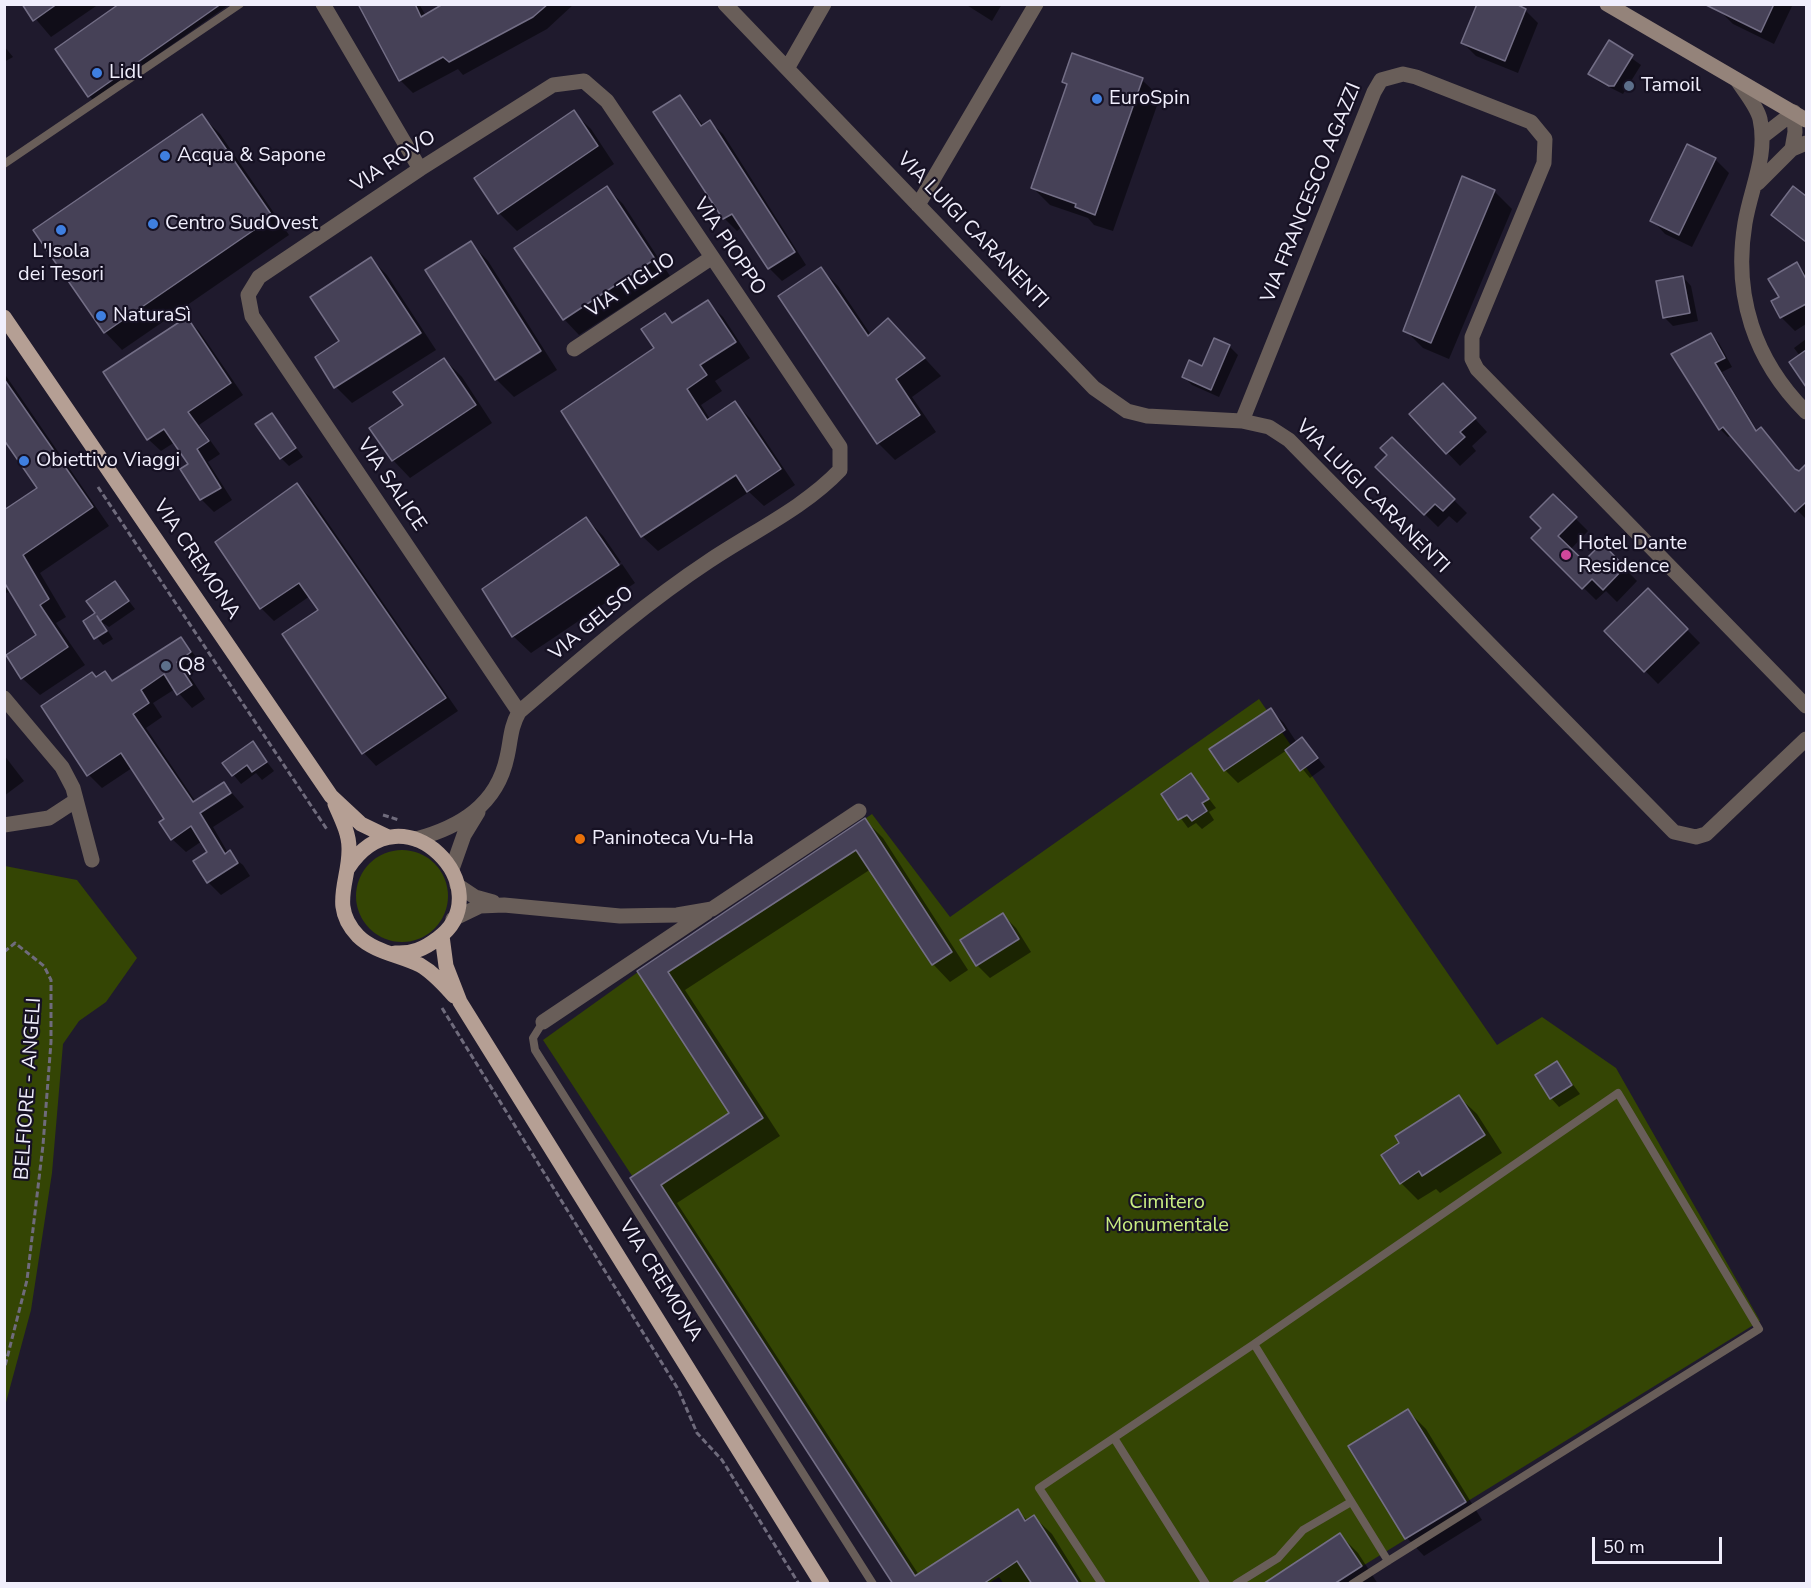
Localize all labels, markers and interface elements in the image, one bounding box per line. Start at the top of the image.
place label: Lidl [109,61,142,85]
marker: Lidl [90,66,104,80]
place label: Tamoil [1641,74,1701,98]
marker: Tamoil [1622,79,1636,93]
street label: VIA FRANCESCO AGAZZI [1257,80,1367,306]
place label: EuroSpin [1109,87,1190,111]
marker: EuroSpin [1090,92,1104,106]
street label: VIA ROVO [347,126,441,198]
place label: Acqua & Sapone [177,144,326,168]
street label: VIA LUIGI CARANENTI [891,148,1053,314]
marker: Acqua & Sapone [158,149,172,163]
street label: VIA PIOPPO [688,194,770,300]
place label: Centro SudOvest [165,212,318,236]
marker: Centro SudOvest [146,217,160,231]
marker: L'Isola dei Tesori [54,223,68,237]
place label: L'Isola dei Tesori [18,240,104,287]
street label: VIA TIGLIO [582,248,680,324]
place label: NaturaSì [113,304,191,328]
marker: NaturaSì [94,309,108,323]
street label: VIA LUIGI CARANENTI [1290,415,1454,579]
street label: VIA SALICE [351,434,431,536]
place label: Obiettivo Viaggi [36,449,180,473]
marker: Obiettivo Viaggi [17,454,31,468]
street label: VIA CREMONA [147,496,245,624]
place label: Hotel Dante Residence [1578,532,1687,579]
marker: Hotel Dante Residence [1559,548,1573,562]
street label: VIA GELSO [545,582,639,666]
place label: Q8 [178,654,205,678]
marker: Q8 [159,659,173,673]
place label: Paninoteca Vu-Ha [592,827,754,851]
marker: Paninoteca Vu-Ha [573,832,587,846]
street label: BELFIORE - ANGELI [11,997,47,1181]
park label: Cimitero Monumentale [1105,1191,1229,1238]
street label: VIA CREMONA [613,1216,707,1346]
scale bar [1595,1525,1726,1563]
text: 50 m [1603,1535,1645,1559]

